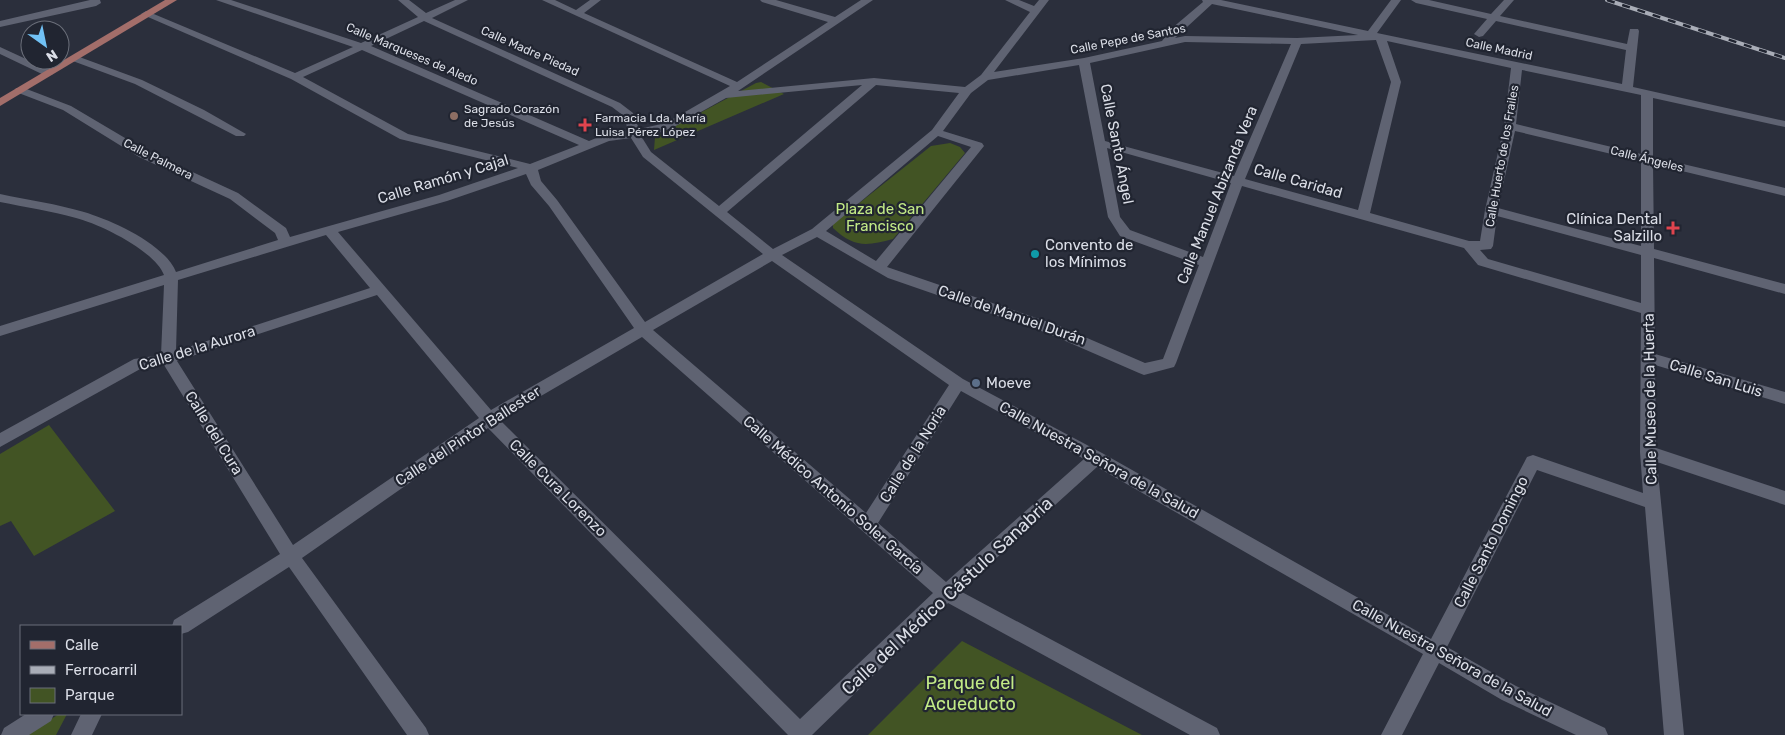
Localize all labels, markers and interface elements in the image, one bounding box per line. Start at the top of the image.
north arrow [20,20,70,70]
street label: Calle Marqueses de Aledo [344,20,480,88]
street label: Calle Pepe de Santos [1069,21,1187,57]
street label: Calle Madre Piedad [479,23,581,79]
street label: Calle Madrid [1464,35,1534,63]
text: N [43,46,61,65]
street label: Calle Santo Ángel [1097,82,1137,206]
street label: Calle Huerto de los Frailes [1483,84,1521,228]
place label: Sagrado Corazón de Jesús [464,102,559,130]
street label: Calle Manuel Abizanda Vera [1173,103,1261,287]
marker: Sagrado Corazón de Jesús [448,110,460,122]
place label: Farmacia Lda. María Luisa Pérez López [595,111,706,139]
marker: Farmacia Lda. María Luisa Pérez López [579,119,591,131]
street label: Calle Palmera [121,136,195,182]
street label: Calle Ángeles [1609,143,1685,175]
street label: Calle Ramón y Cajal [375,151,511,207]
street label: Calle Caridad [1252,160,1344,202]
park label: Plaza de San Francisco [836,200,924,235]
place label: Clínica Dental Salzillo [1566,210,1662,245]
marker: Clínica Dental Salzillo [1666,221,1680,235]
place label: Convento de los Mínimos [1045,236,1133,271]
marker: Convento de los Mínimos [1029,248,1041,260]
street label: Calle de Manuel Durán [936,281,1088,349]
street label: Calle Museo de la Huerta [1640,313,1660,485]
street label: Calle de la Aurora [137,322,257,374]
street label: Calle San Luis [1667,355,1765,401]
place label: Moeve [986,374,1031,392]
marker: Moeve [970,377,982,389]
street label: Calle del Pintor Ballester [392,382,544,490]
street label: Calle del Cura [181,388,247,478]
street label: Calle Nuestra Señora de la Salud [996,398,1202,522]
street label: Calle de la Noria [876,402,950,506]
street label: Calle Médico Antonio Soler García [739,412,927,578]
street label: Calle Cura Lorenzo [506,436,610,540]
street label: Calle Santo Domingo [1450,473,1532,611]
street label: Calle del Médico Cástulo Sanabria [837,492,1057,700]
street label: Calle Nuestra Señora de la Salud [1349,596,1555,720]
legend [20,625,182,715]
text: Calle [65,636,99,654]
text: Ferrocarril [65,661,137,679]
park label: Parque del Acueducto [924,672,1016,715]
text: Parque [65,686,115,704]

